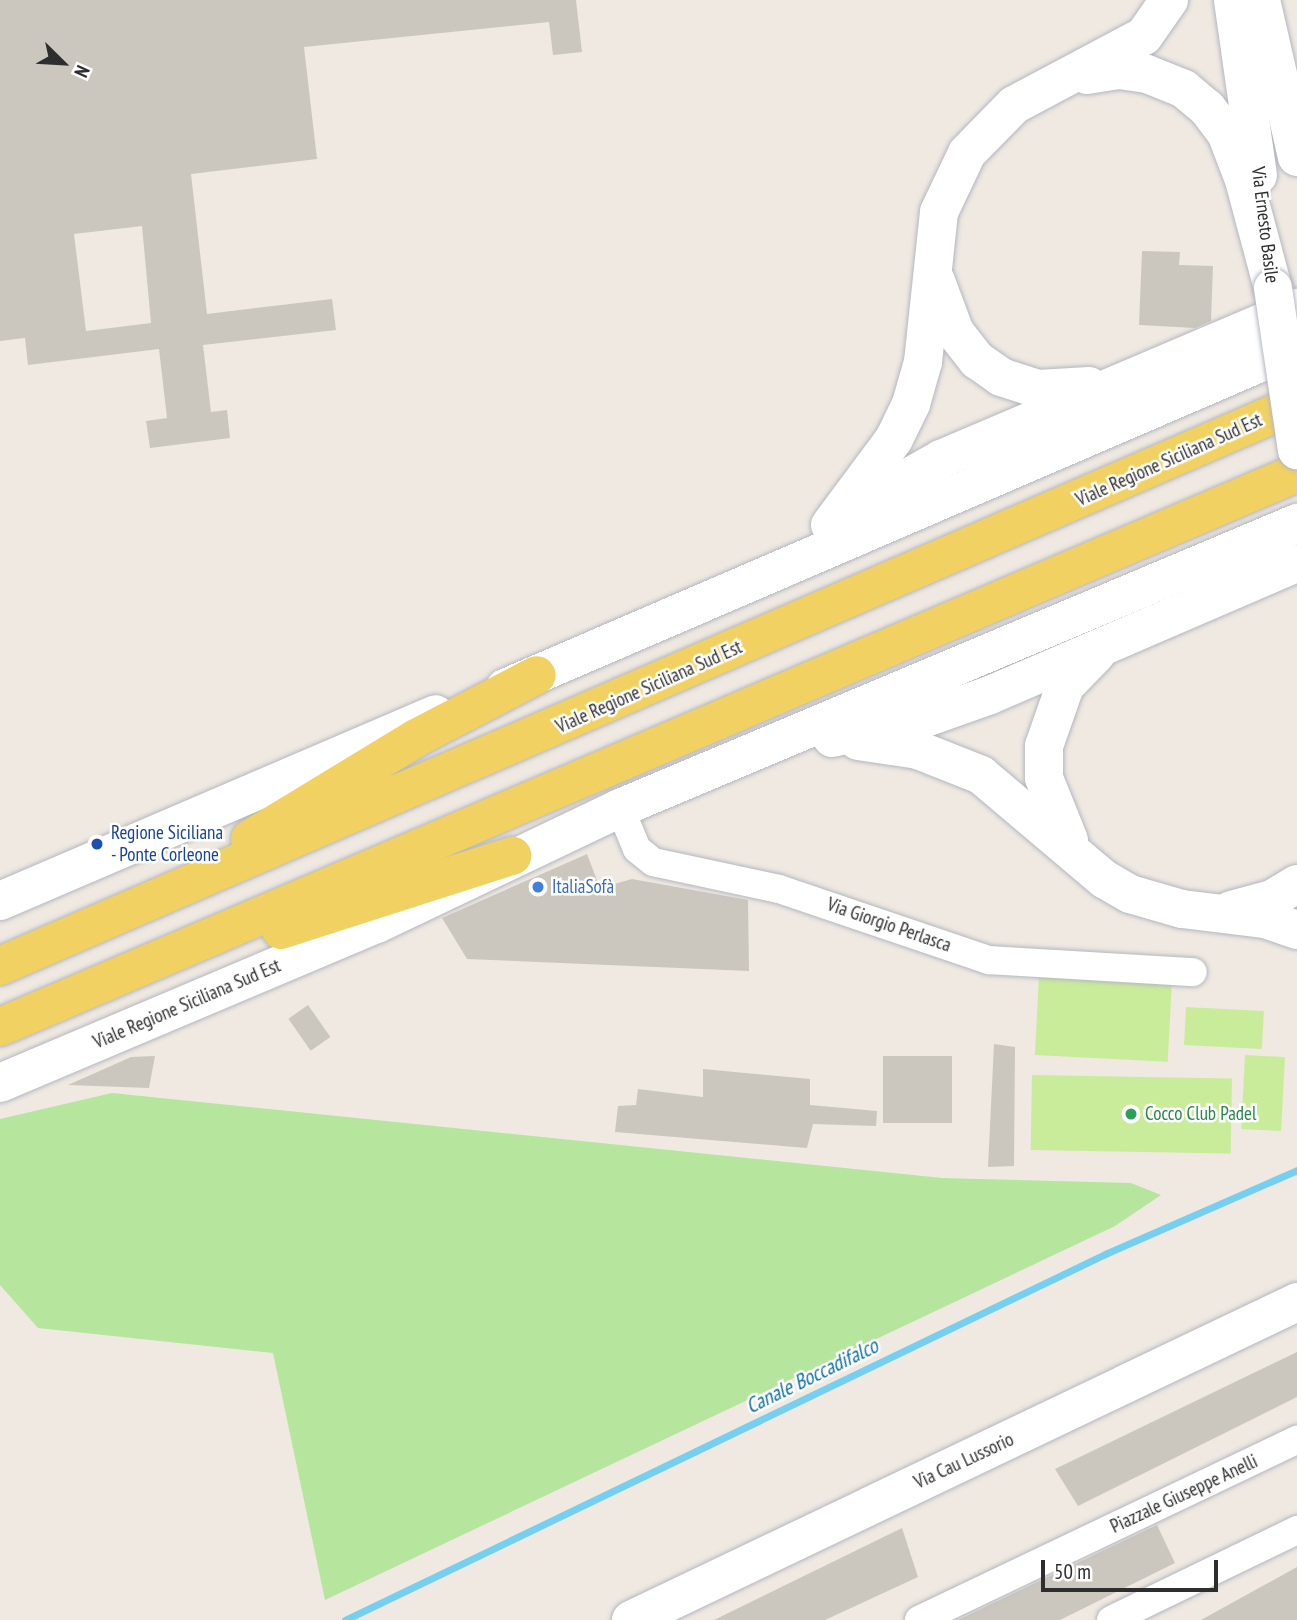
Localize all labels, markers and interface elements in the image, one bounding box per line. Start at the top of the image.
north arrow [28,28,98,98]
text: N [69,62,95,81]
street label: Via Ernesto Basile [1247,165,1283,285]
street label: Viale Regione Siciliana Sud Est [1072,409,1266,511]
street label: Viale Regione Siciliana Sud Est [552,636,746,738]
place label: Regione Siciliana - Ponte Corleone [111,822,223,866]
marker: Regione Siciliana - Ponte Corleone [89,836,105,852]
place label: ItaliaSofà [552,876,614,898]
marker: ItaliaSofà [530,879,546,895]
street label: Via Giorgio Perlasca [824,893,954,957]
street label: Viale Regione Siciliana Sud Est [90,954,284,1054]
place label: Cocco Club Padel [1145,1103,1256,1125]
marker: Cocco Club Padel [1123,1106,1139,1122]
water label: Canale Boccadifalco [742,1333,882,1419]
street label: Via Cau Lussorio [911,1428,1017,1494]
street label: Piazzale Giuseppe Anelli [1106,1450,1262,1538]
scale bar [1045,1546,1222,1590]
text: 50 m [1054,1558,1091,1585]

